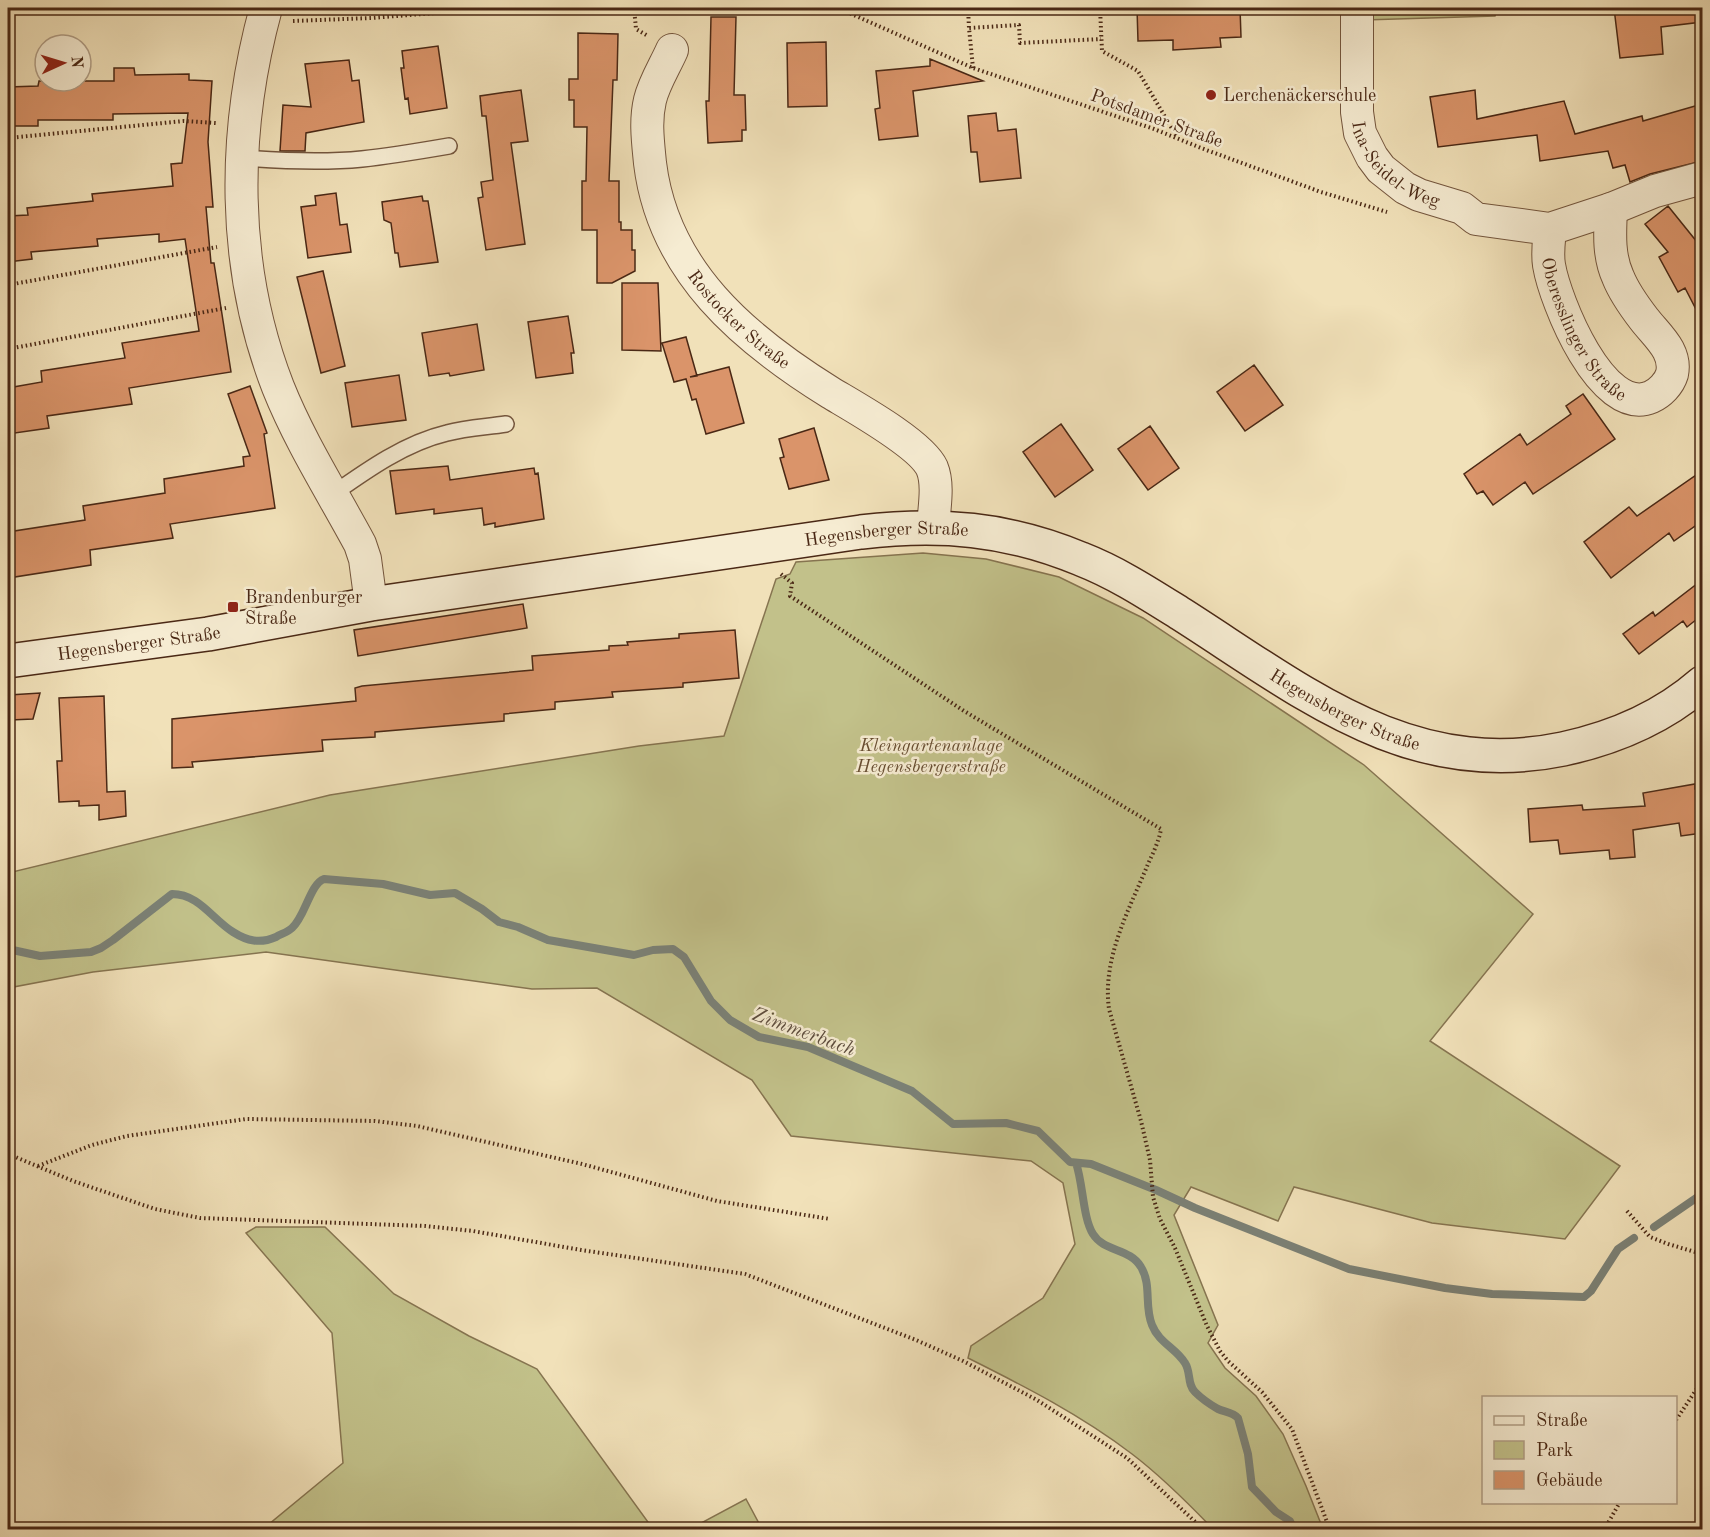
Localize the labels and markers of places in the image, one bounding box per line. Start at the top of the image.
place label: Lerchenäckerschule [1223,87,1376,105]
marker: Lerchenäckerschule [1204,88,1218,102]
place label: Brandenburger Straße [245,589,363,628]
marker: Brandenburger Straße [226,600,240,614]

